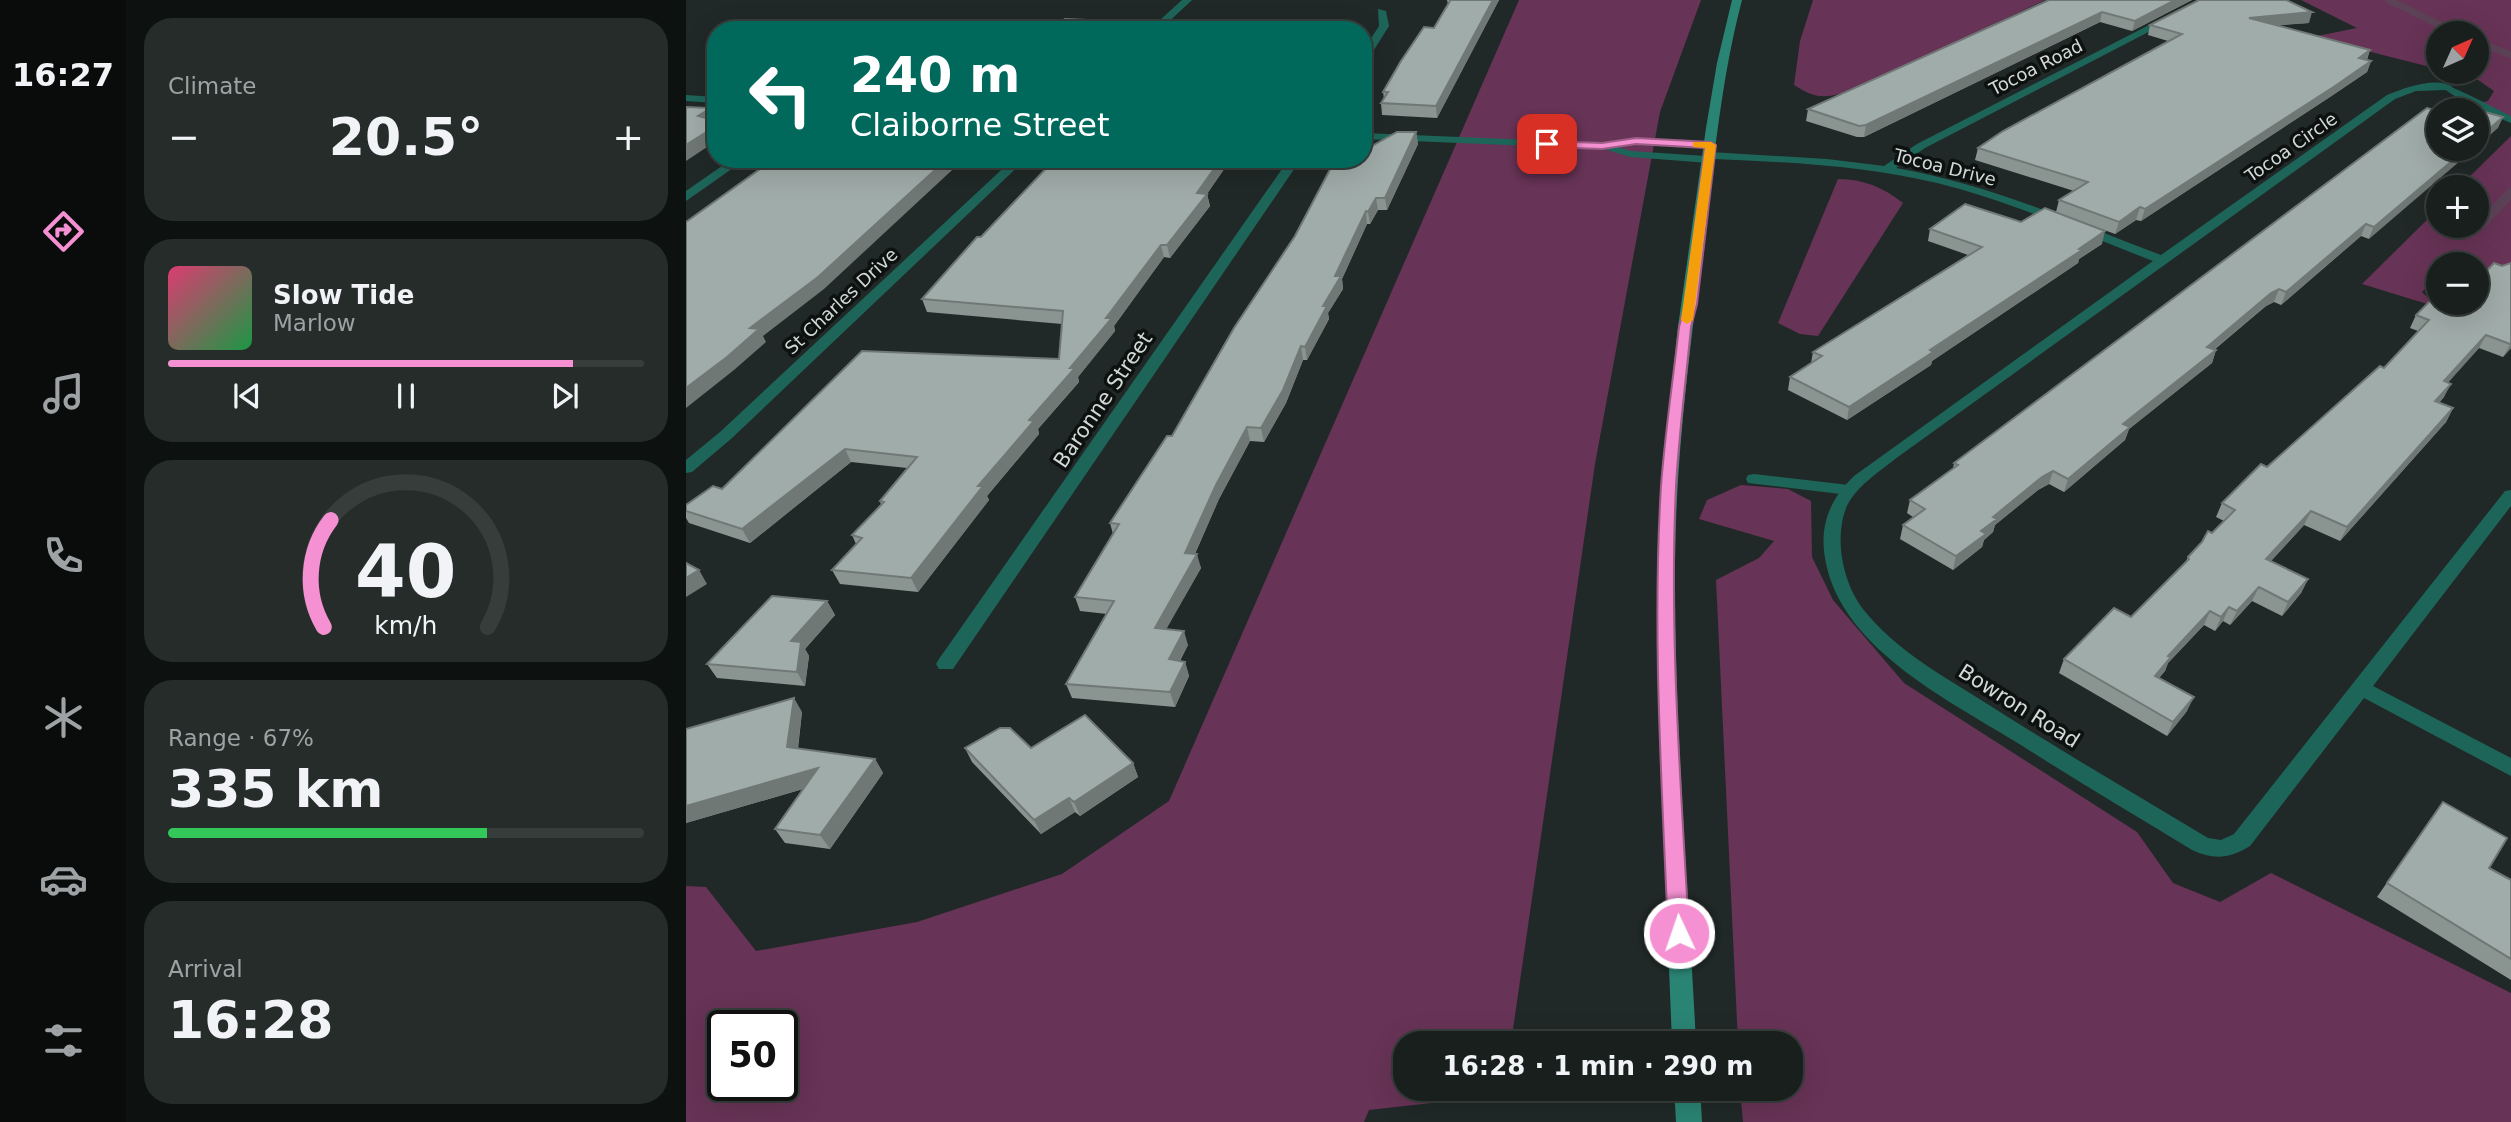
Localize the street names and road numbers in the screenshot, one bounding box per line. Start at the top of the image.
street label: Tocoa Road [1985,35,2086,100]
street label: Tocoa Circle [2240,108,2341,187]
street label: Tocoa Drive [1891,144,1998,190]
street label: St Charles Drive [781,244,901,358]
street label: Baronne Street [1049,328,1157,472]
street label: Bowron Road [1954,659,2084,753]

